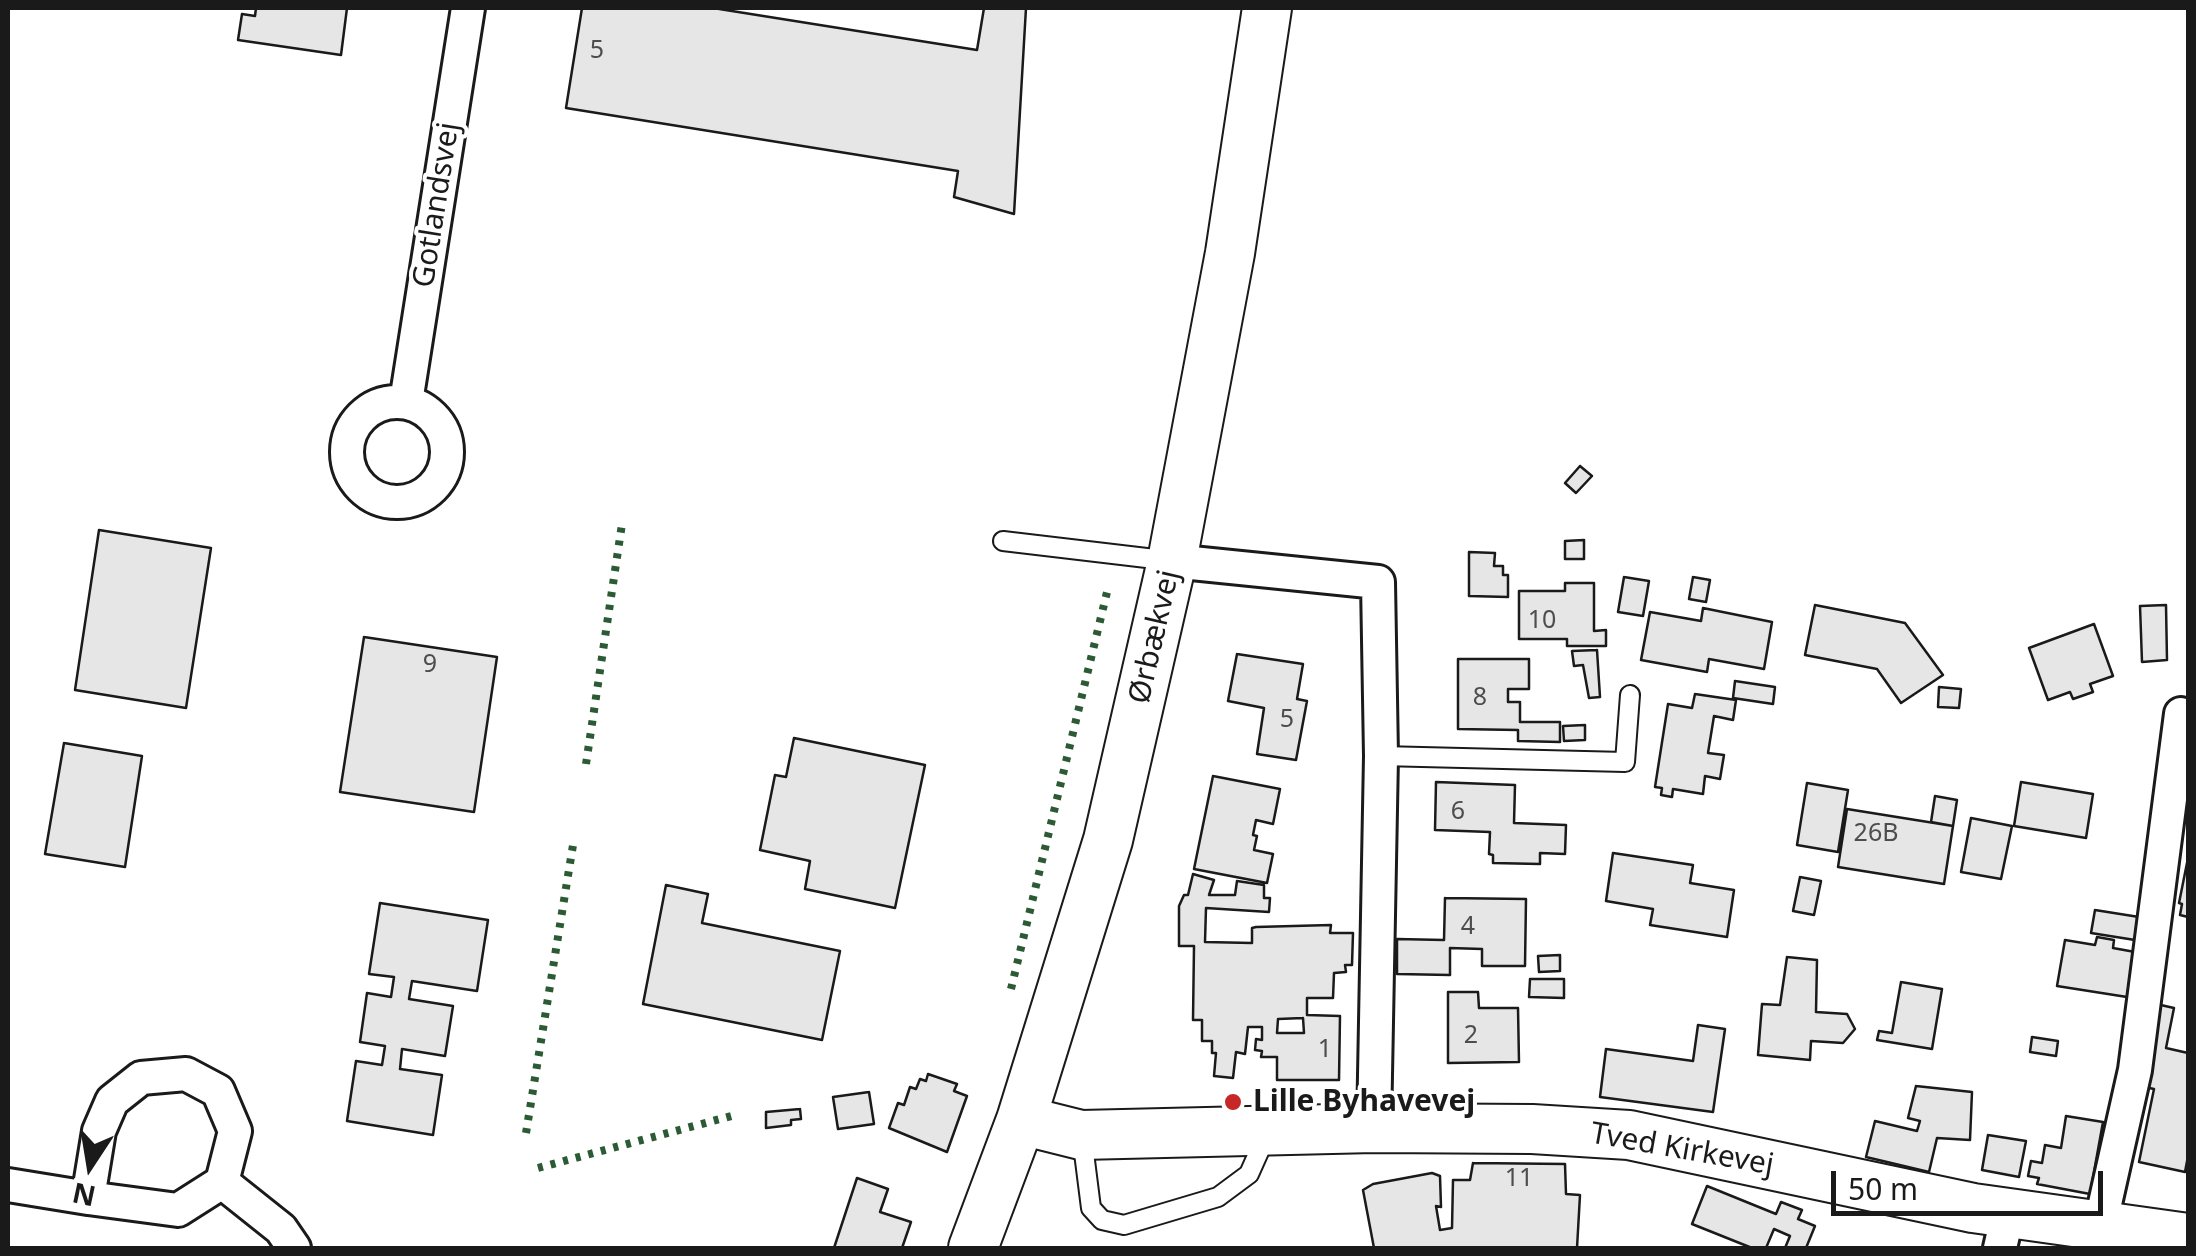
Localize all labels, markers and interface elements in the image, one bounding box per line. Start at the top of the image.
house number: 5 [590,36,604,66]
street label: Gotlandsvej [406,120,468,290]
street label: Ørbækvej [1122,567,1188,707]
house number: 10 [1528,606,1556,636]
house number: 9 [423,650,437,680]
house number: 8 [1473,683,1487,713]
house number: 5 [1280,705,1294,735]
house number: 6 [1451,797,1465,827]
house number: 26B [1854,819,1898,849]
house number: 4 [1461,912,1475,942]
house number: 2 [1464,1021,1478,1051]
house number: 1 [1318,1035,1332,1065]
place label: Lille Byhavevej [1253,1084,1475,1120]
marker: Lille Byhavevej [1222,1091,1244,1113]
north arrow [40,1116,140,1216]
street label: Tved Kirkevej [1588,1116,1776,1184]
scale bar [1836,1151,2108,1213]
house number: 11 [1505,1164,1533,1194]
text: 50 m [1848,1168,1918,1209]
text: N [69,1174,99,1216]

